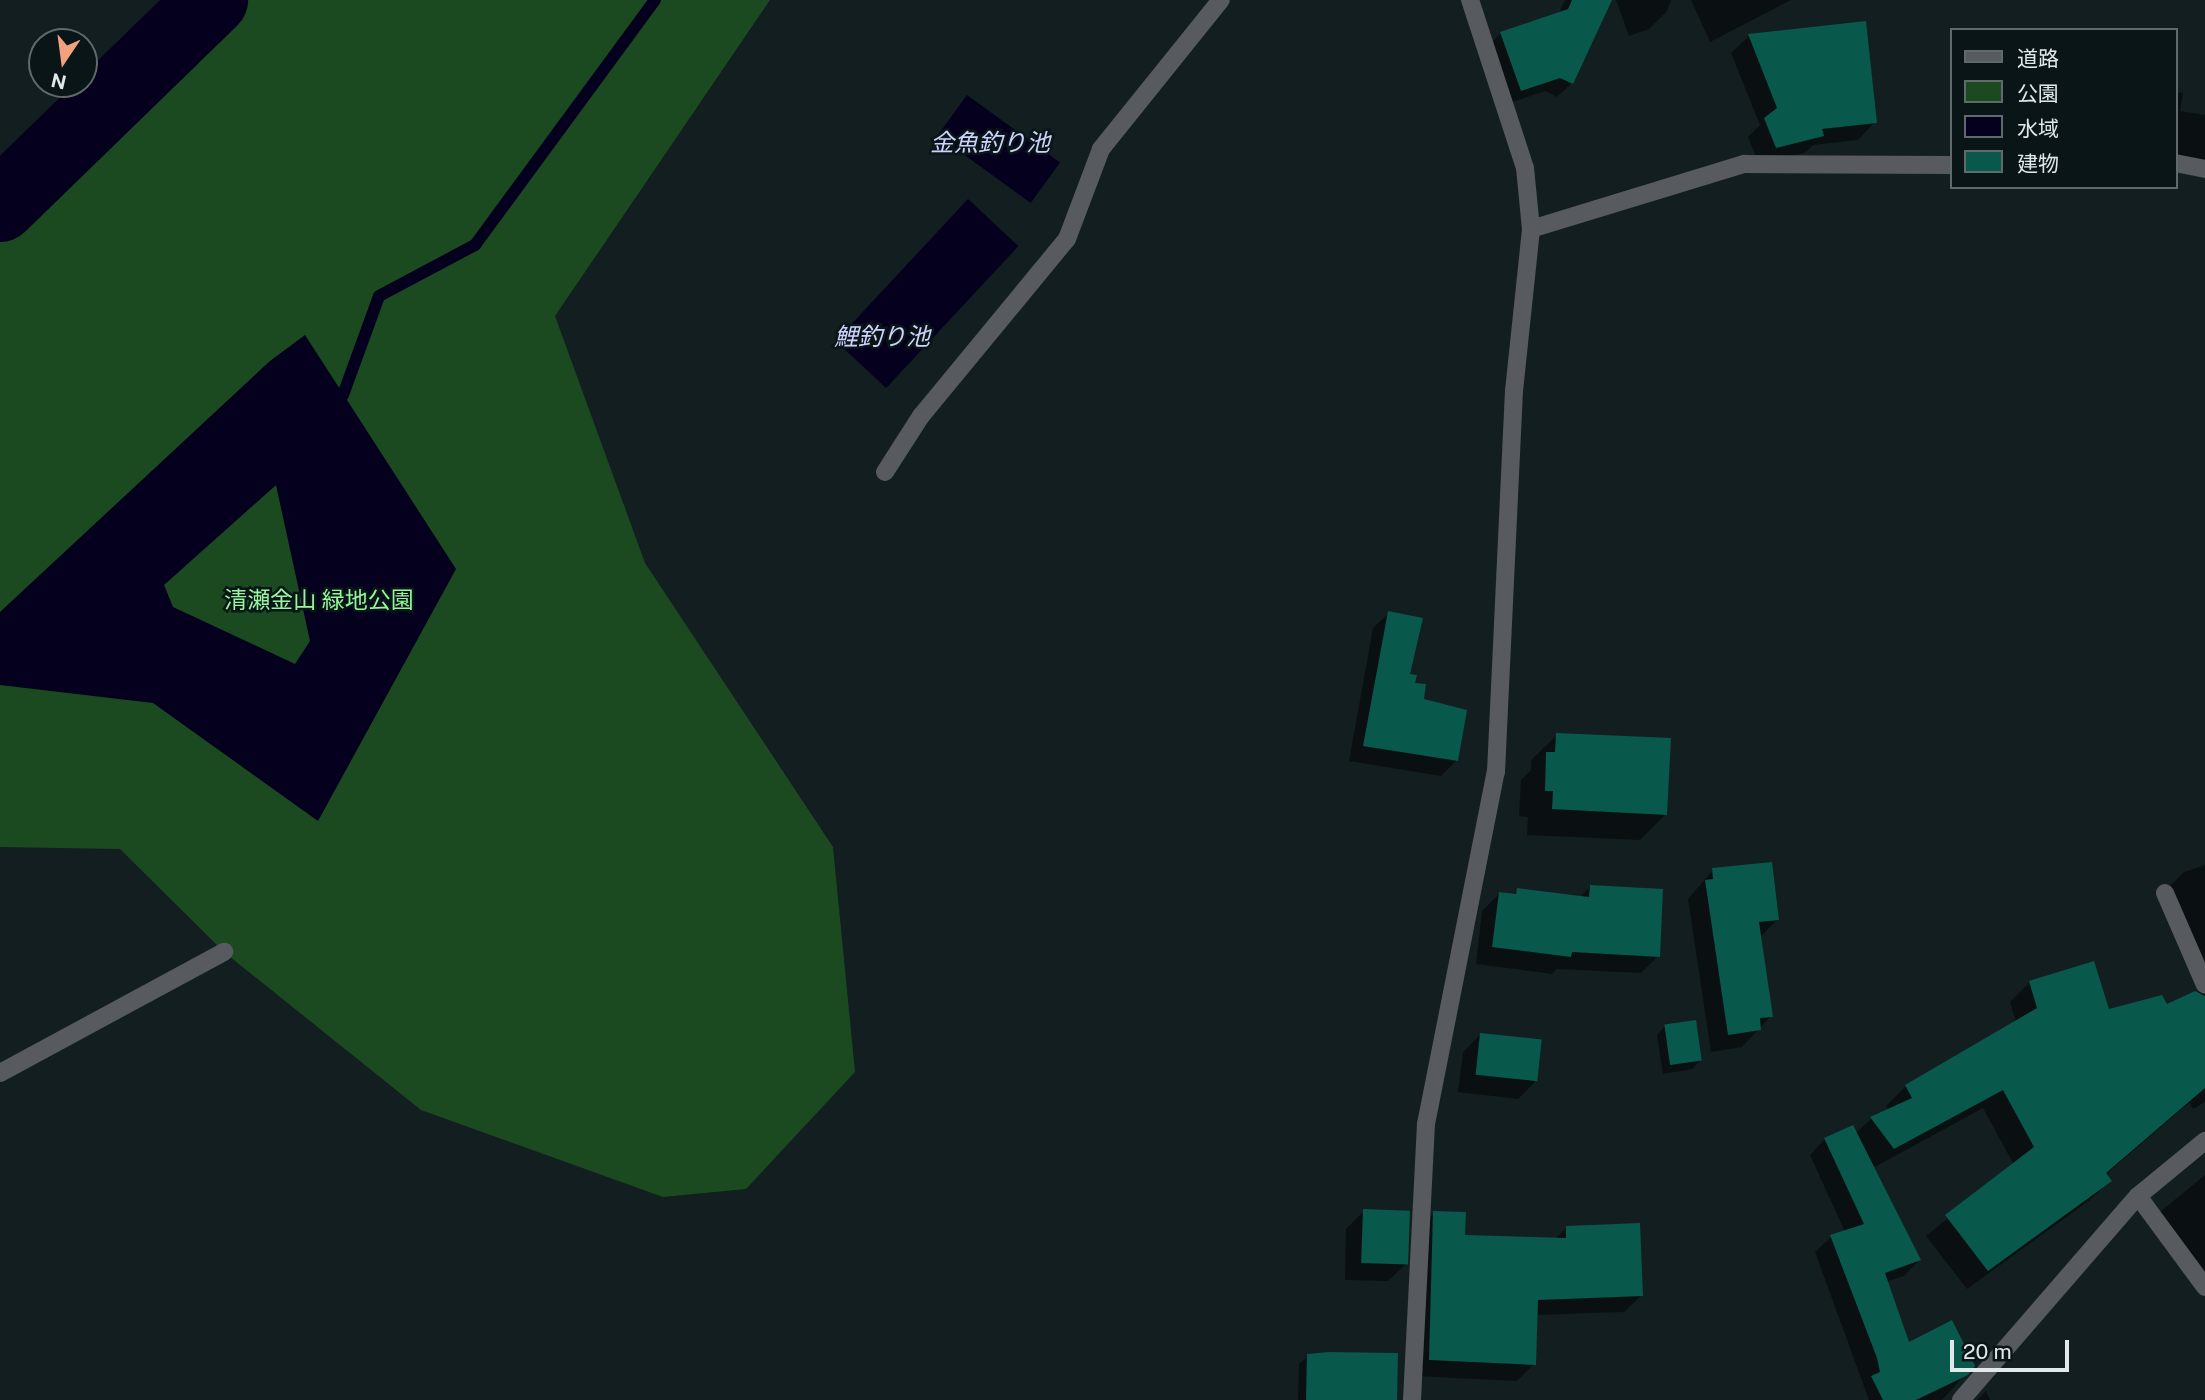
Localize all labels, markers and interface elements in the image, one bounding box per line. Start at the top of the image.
north arrow [28,28,98,98]
legend [1950,28,2177,189]
text: 道路 [2017,46,2059,71]
text: N [49,69,68,94]
text: 公園 [2017,81,2059,106]
text: 水域 [2017,116,2059,141]
water label: 金魚釣り池 [930,129,1050,157]
text: 建物 [2017,151,2059,176]
water label: 鯉釣り池 [834,323,930,351]
park label: 清瀬金山 緑地公園 [224,586,414,614]
scale bar [1953,1326,2072,1370]
text: 20 m [1963,1339,2012,1364]

